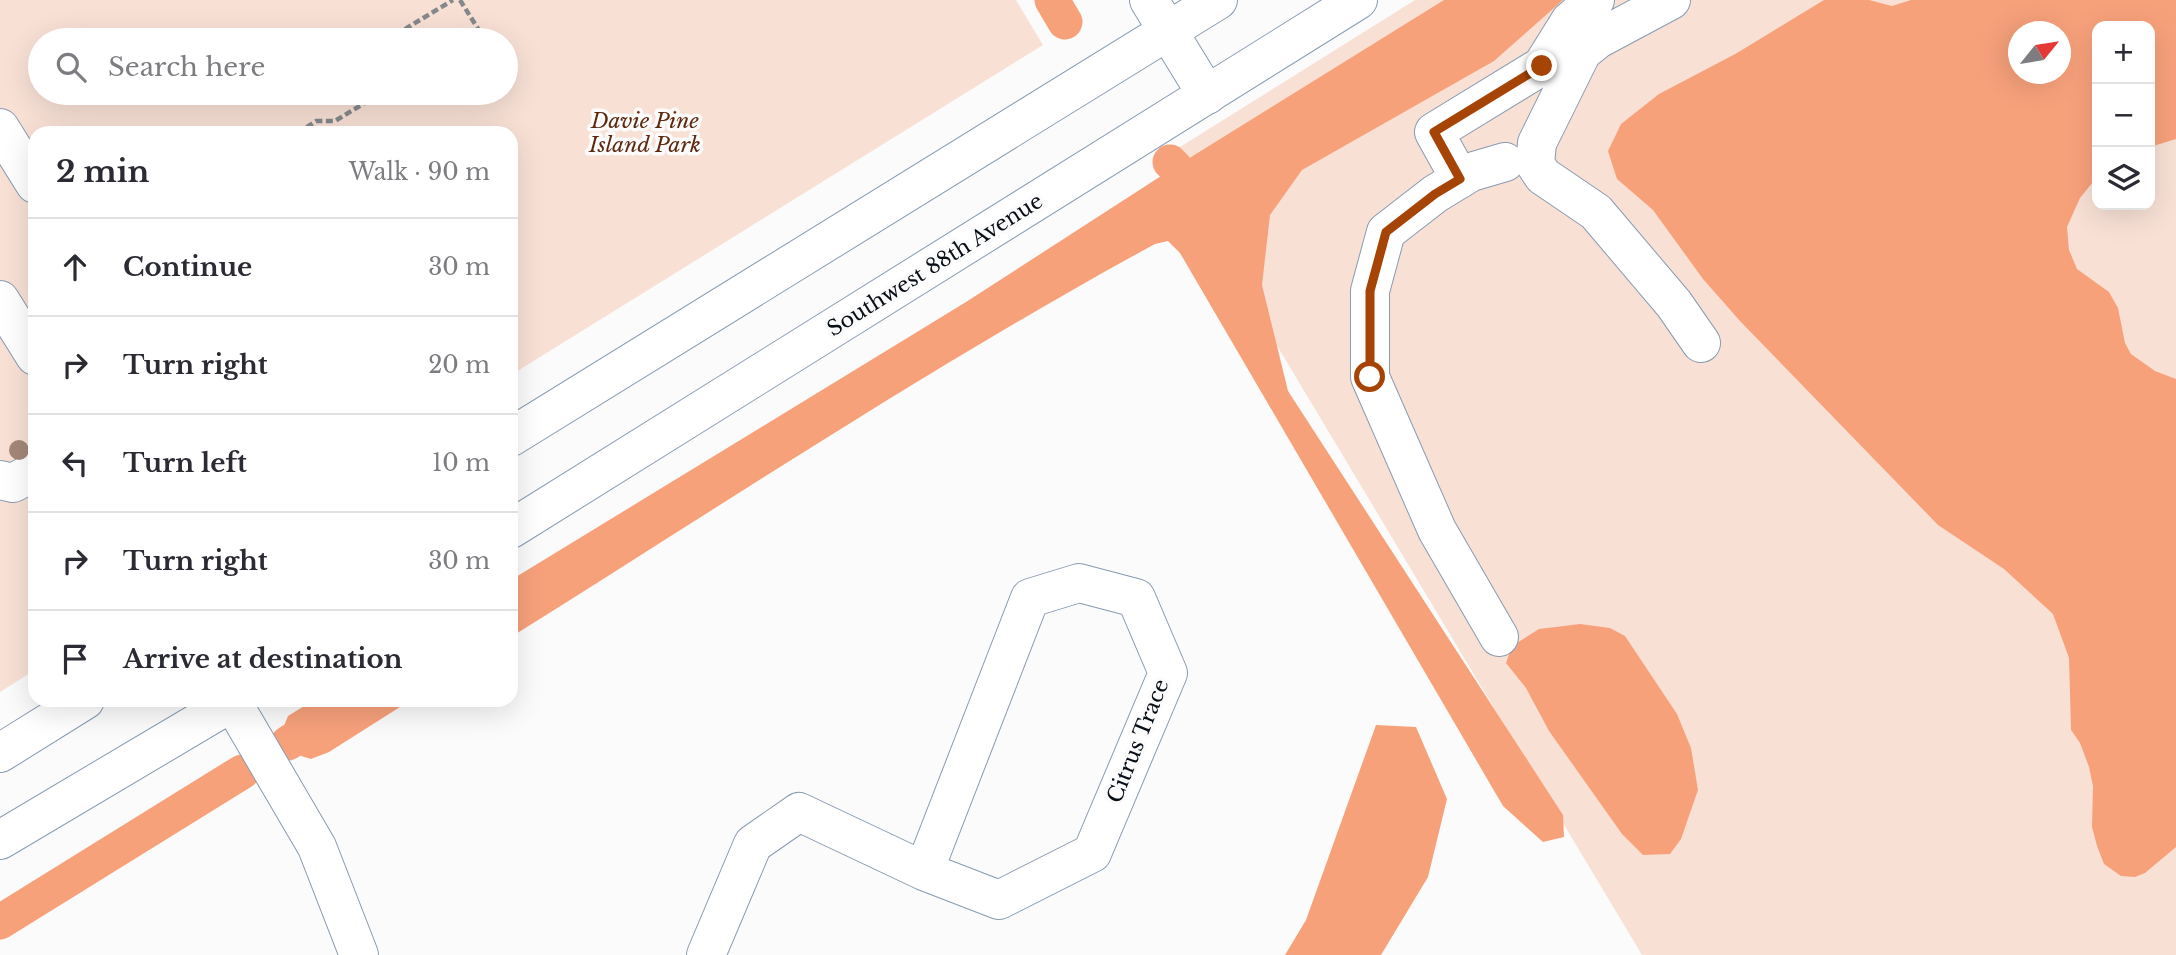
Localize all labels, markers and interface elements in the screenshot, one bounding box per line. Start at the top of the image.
north arrow [2008,21,2071,84]
map controls [2092,21,2155,210]
button: + [2092,21,2155,84]
search box [28,28,518,105]
icon: search [52,48,90,86]
route end [1526,50,1557,81]
text: Search here [108,51,265,83]
button: − [2092,84,2155,147]
park label: Davie Pine Island Park [588,108,701,158]
button: layers [2092,147,2155,210]
text: 2 min [56,153,149,190]
text: Walk · 90 m [349,158,490,186]
street label: Southwest 88th Avenue [822,188,1048,342]
icon: ahead [56,248,94,286]
text: Continue [123,251,252,283]
text: 30 m [428,253,490,281]
icon: right [56,346,94,384]
text: Turn right [123,349,268,381]
text: 20 m [428,351,490,379]
route start [1354,361,1385,392]
icon: left [56,444,94,482]
text: Turn left [123,447,247,479]
text: 10 m [432,449,490,477]
icon: right [56,542,94,580]
text: Turn right [123,545,268,577]
text: 30 m [428,547,490,575]
icon: arrive [56,640,94,678]
text: Arrive at destination [123,643,403,675]
street label: Citrus Trace [1101,675,1175,807]

